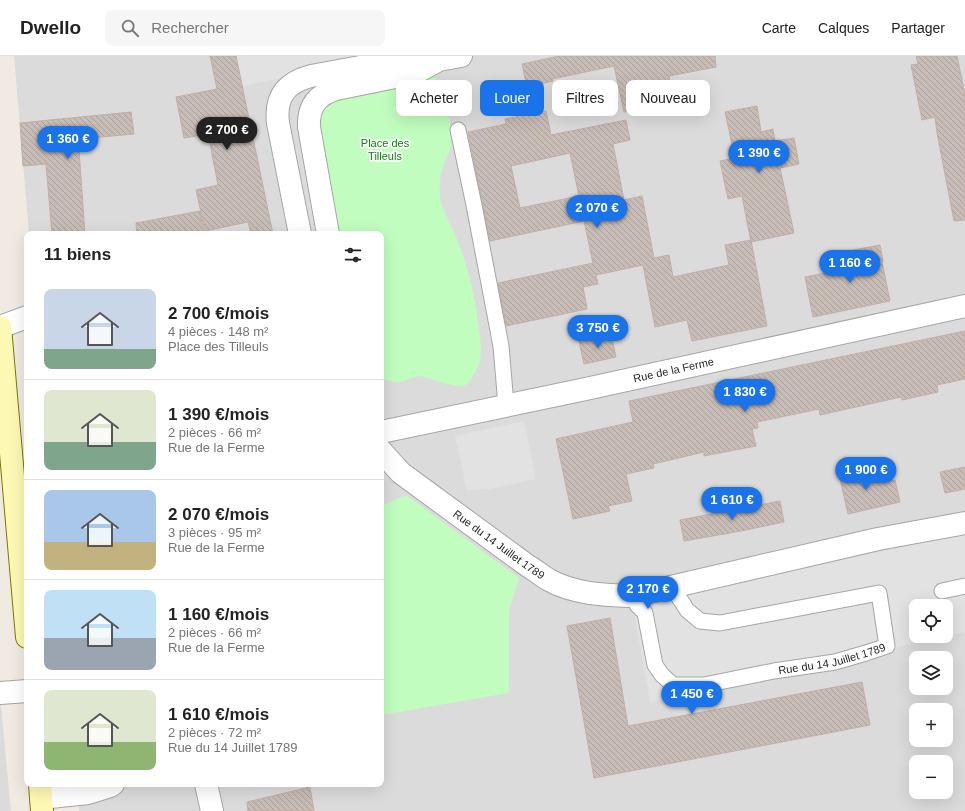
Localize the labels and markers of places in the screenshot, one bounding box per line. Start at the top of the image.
pin: 2 700 € [190,117,264,151]
pin: 1 360 € [31,126,105,160]
pin: 1 390 € [722,140,796,174]
pin: 2 070 € [560,195,634,229]
pin: 1 160 € [813,250,887,284]
pin: 3 750 € [561,315,635,349]
pin: 1 830 € [708,379,782,413]
pin: 1 900 € [829,457,903,491]
pin: 1 610 € [695,487,769,521]
pin: 2 170 € [611,576,685,610]
pin: 1 450 € [655,681,729,715]

